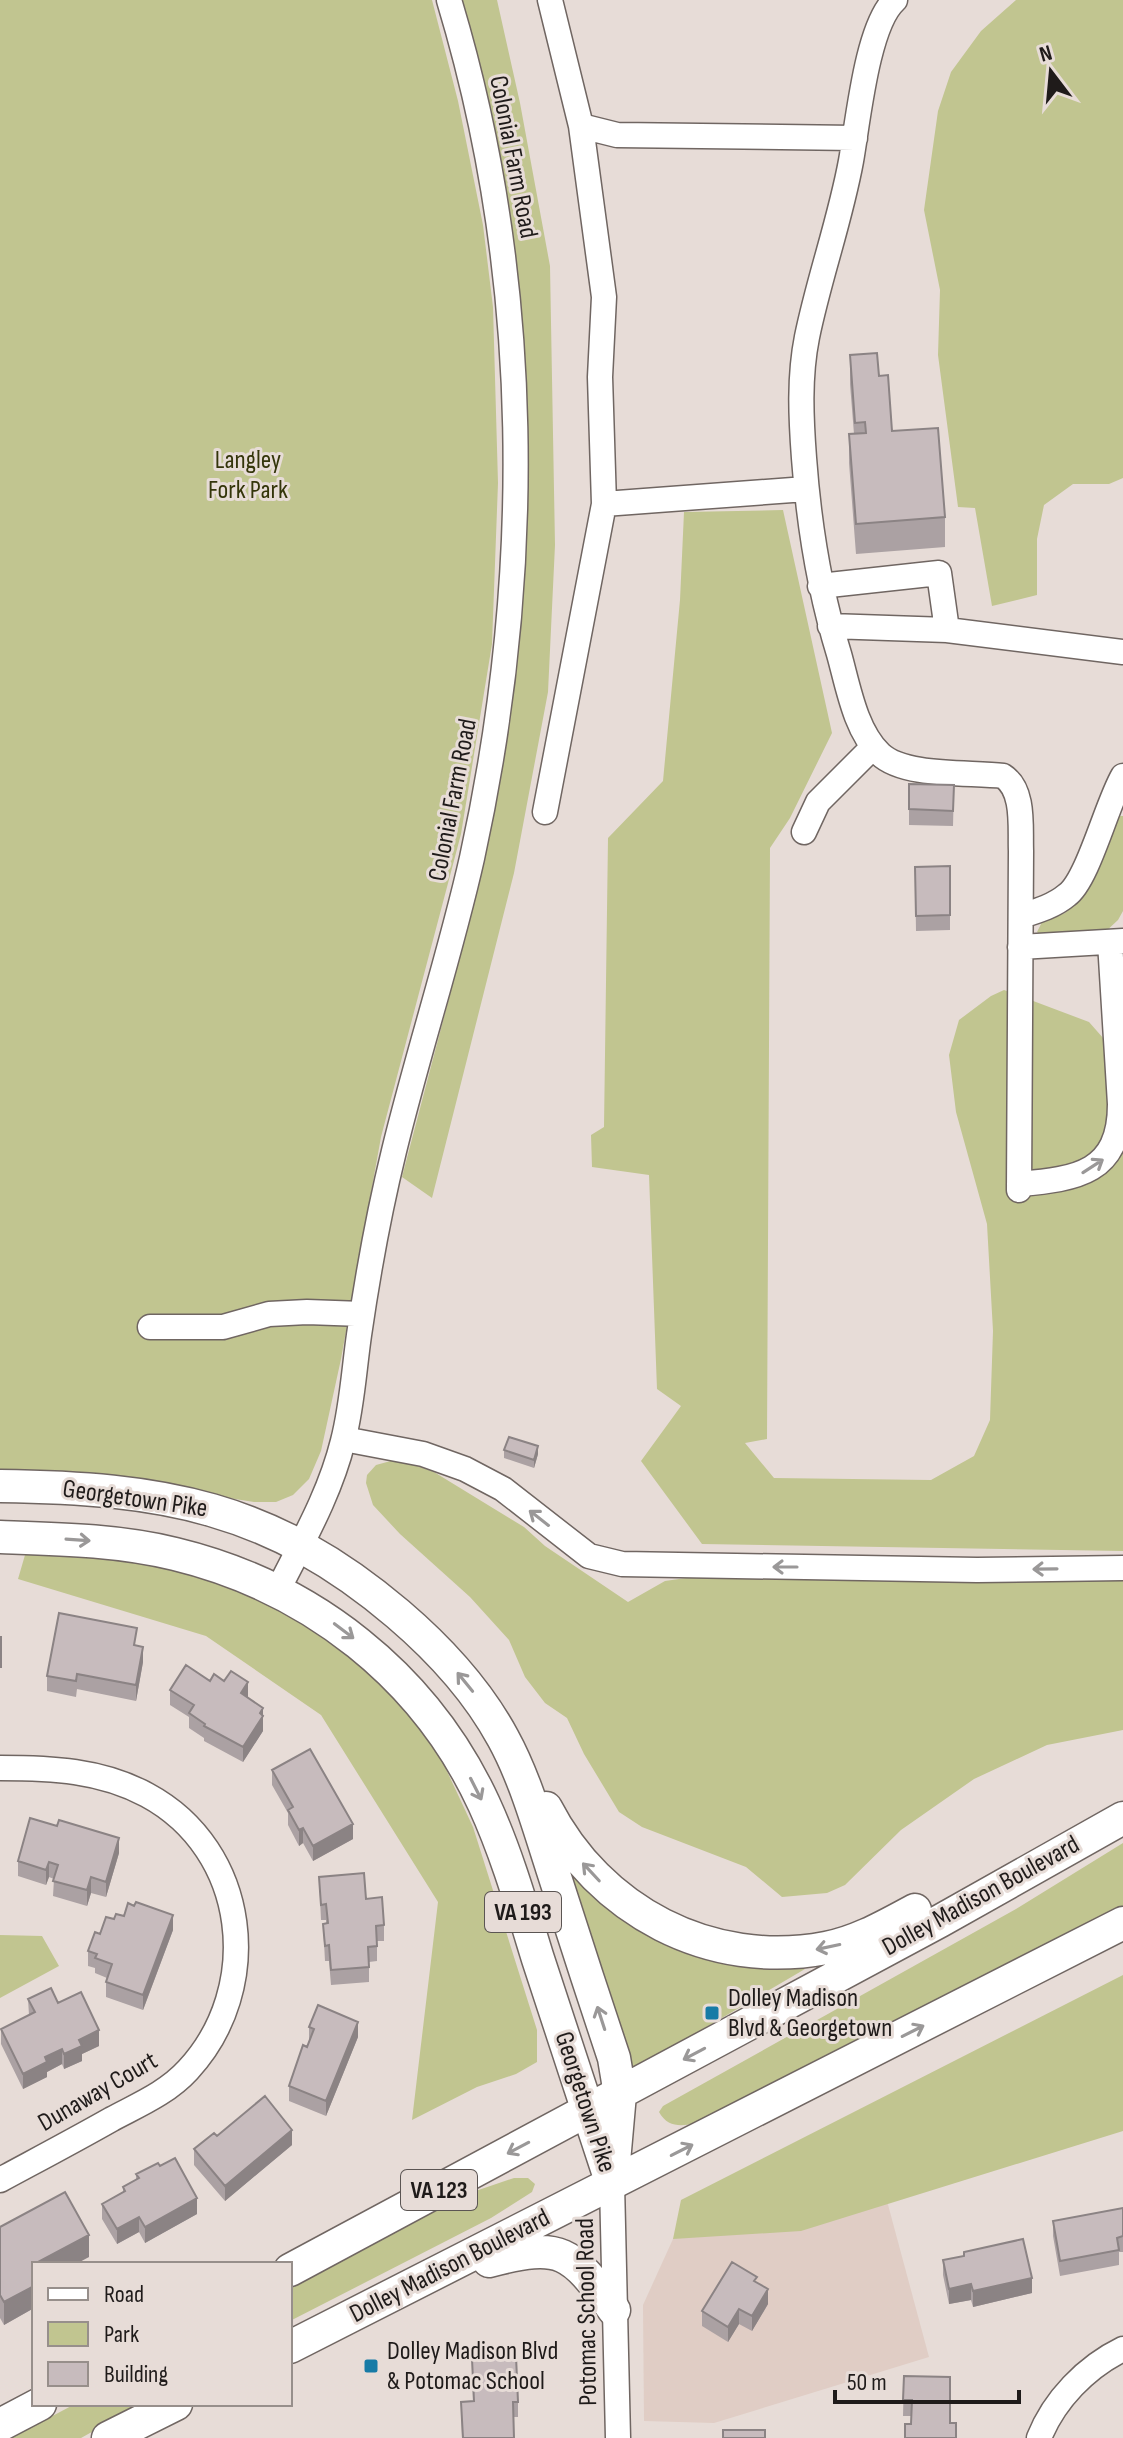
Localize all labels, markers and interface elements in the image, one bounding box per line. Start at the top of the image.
north arrow [1011,32,1091,112]
text: N [1037,40,1055,69]
street label: Colonial Farm Road [482,73,544,241]
park label: Langley Fork Park [208,445,288,506]
street label: Colonial Farm Road [422,716,484,884]
one-way arrow [1082,1158,1104,1175]
street label: Georgetown Pike [61,1474,209,1524]
one-way arrow [529,1509,550,1526]
one-way arrow [64,1533,91,1548]
one-way arrow [772,1559,799,1575]
one-way arrow [1032,1561,1059,1577]
one-way arrow [333,1623,354,1640]
one-way arrow [456,1672,474,1693]
one-way arrow [469,1776,485,1800]
street label: Dolley Madison Boulevard [877,1829,1085,1963]
one-way arrow [582,1863,600,1883]
road number: VA 193 [485,1892,561,1932]
one-way arrow [816,1940,842,1955]
place label: Dolley Madison Blvd & Georgetown [728,1983,892,2044]
marker: Dolley Madison Blvd & Georgetown [703,2004,721,2022]
one-way arrow [592,2006,607,2031]
one-way arrow [901,2023,925,2038]
street label: Georgetown Pike [548,2028,622,2176]
street label: Dunaway Court [33,2045,163,2139]
one-way arrow [682,2047,706,2062]
one-way arrow [507,2140,531,2156]
one-way arrow [669,2141,693,2157]
road number: VA 123 [401,2170,477,2210]
street label: Dolley Madison Boulevard [345,2202,555,2330]
street label: Potomac School Road [570,2218,604,2406]
legend [32,2262,292,2406]
text: Road [104,2280,144,2309]
text: Park [104,2320,139,2349]
place label: Dolley Madison Blvd & Potomac School [387,2336,558,2397]
scale bar [835,2354,1019,2404]
marker: Dolley Madison Blvd & Potomac School [362,2357,380,2375]
text: Building [104,2360,168,2389]
text: 50 m [847,2368,887,2397]

